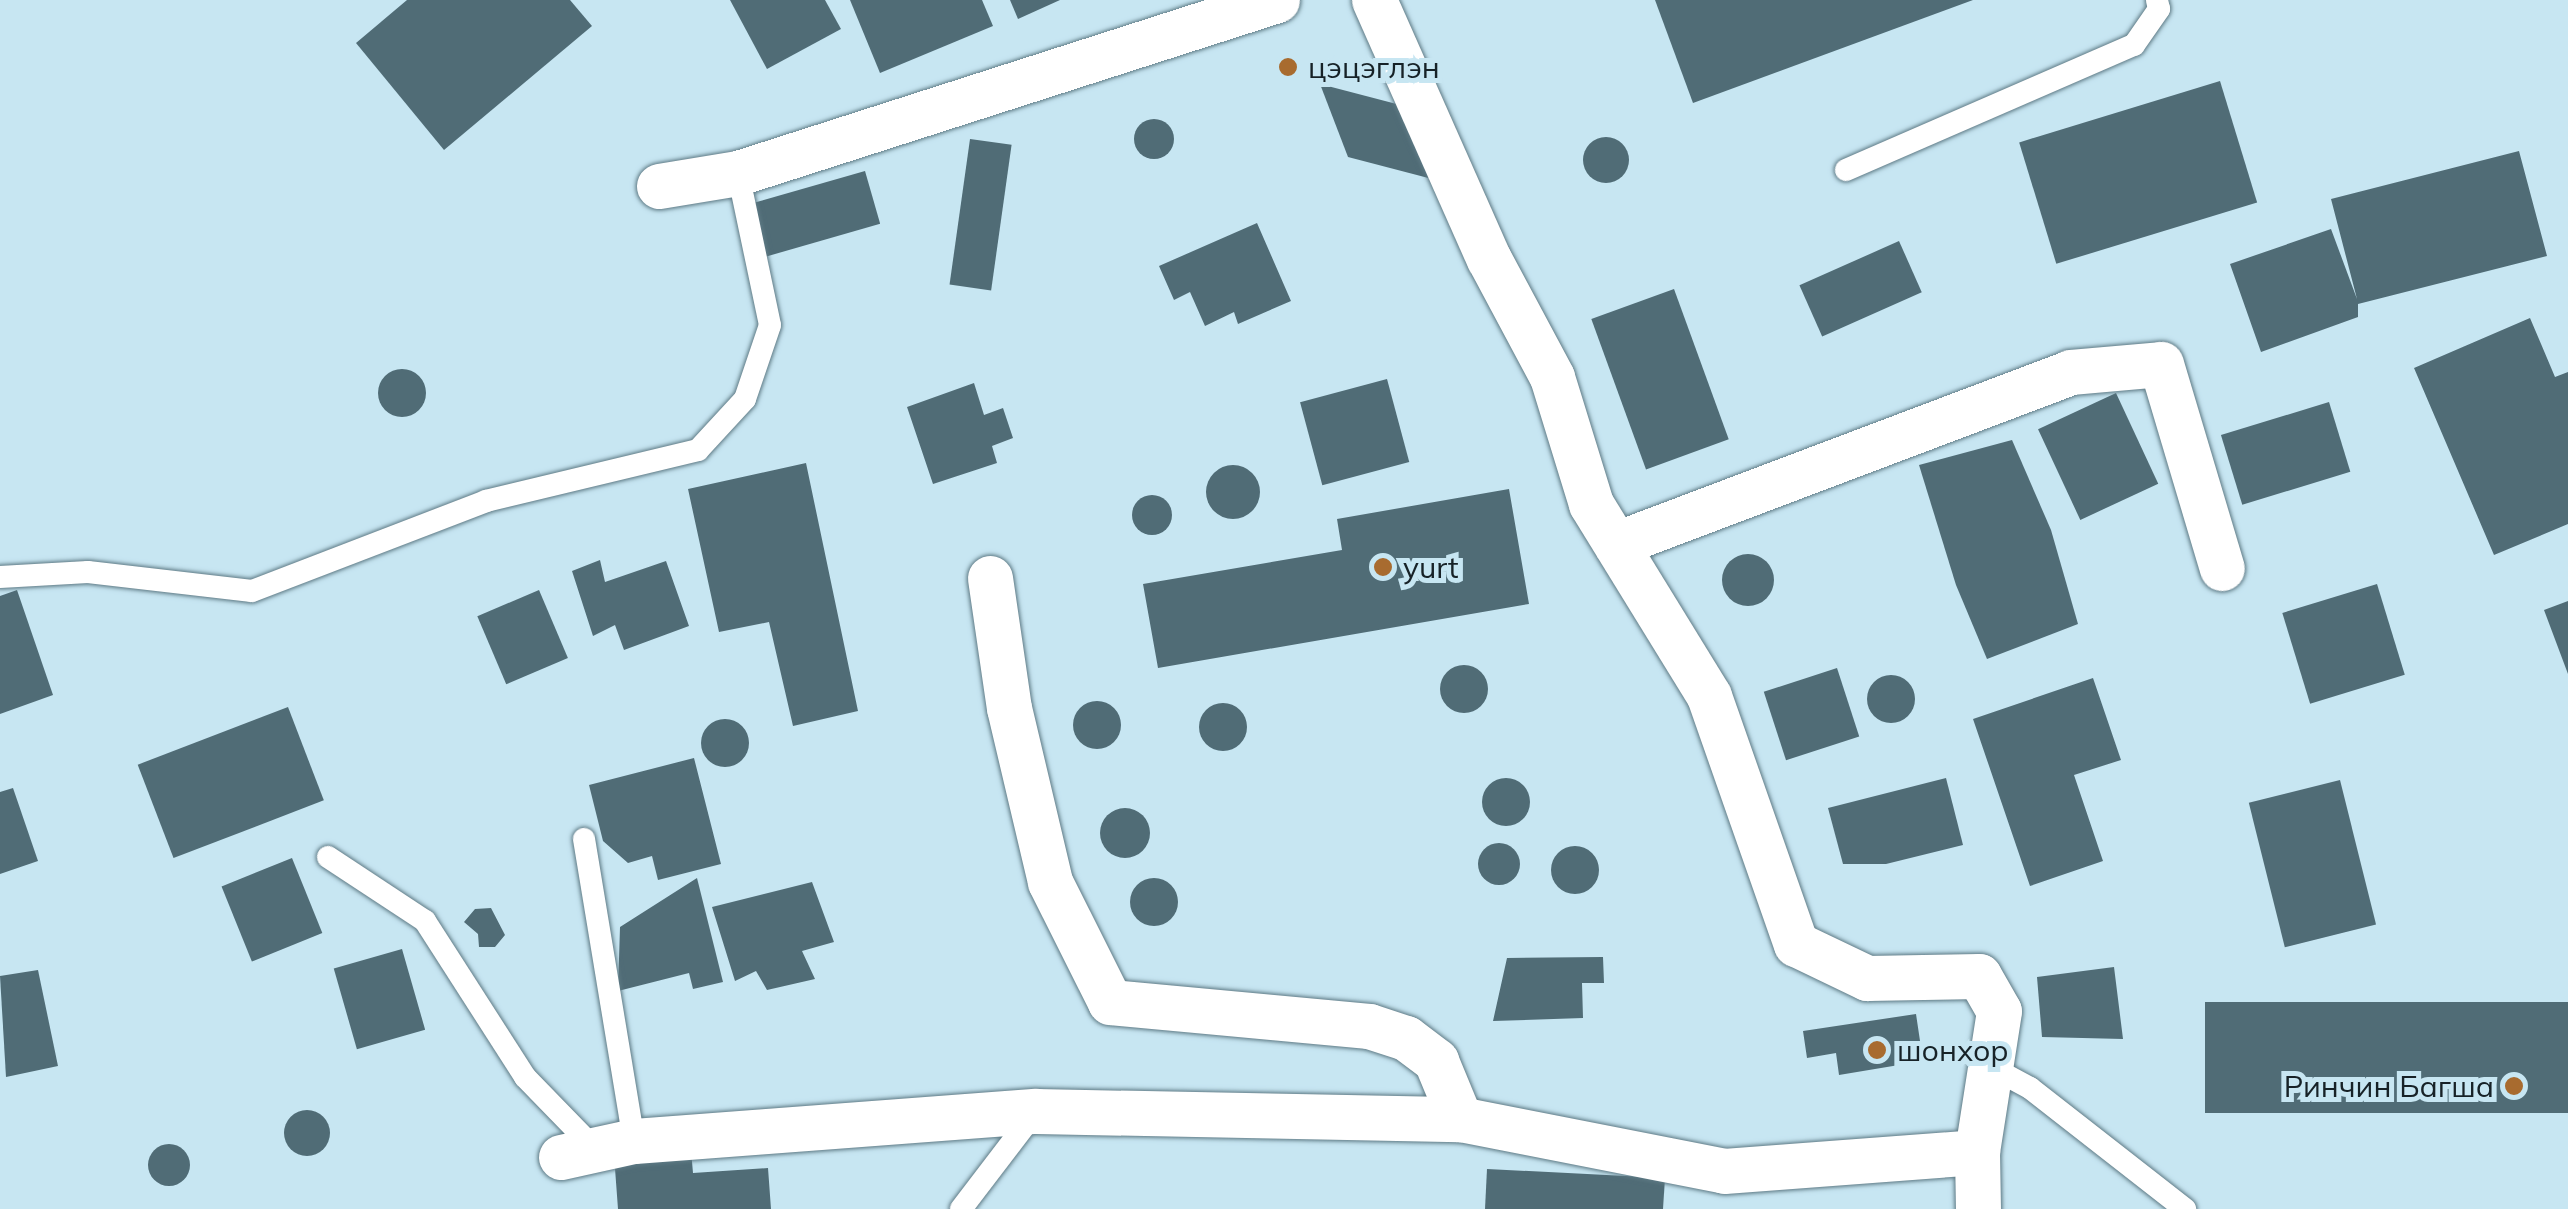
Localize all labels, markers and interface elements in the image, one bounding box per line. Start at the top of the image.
place label: цэцэглэн [1308,49,1440,85]
marker: цэцэглэн [1277,56,1299,78]
place label: yurt [1403,549,1458,585]
marker: yurt [1372,556,1394,578]
place label: шонхор [1897,1032,2009,1068]
marker: шонхор [1866,1039,1888,1061]
place label: Ринчин Багша [2284,1068,2494,1104]
marker: Ринчин Багша [2503,1075,2525,1097]

